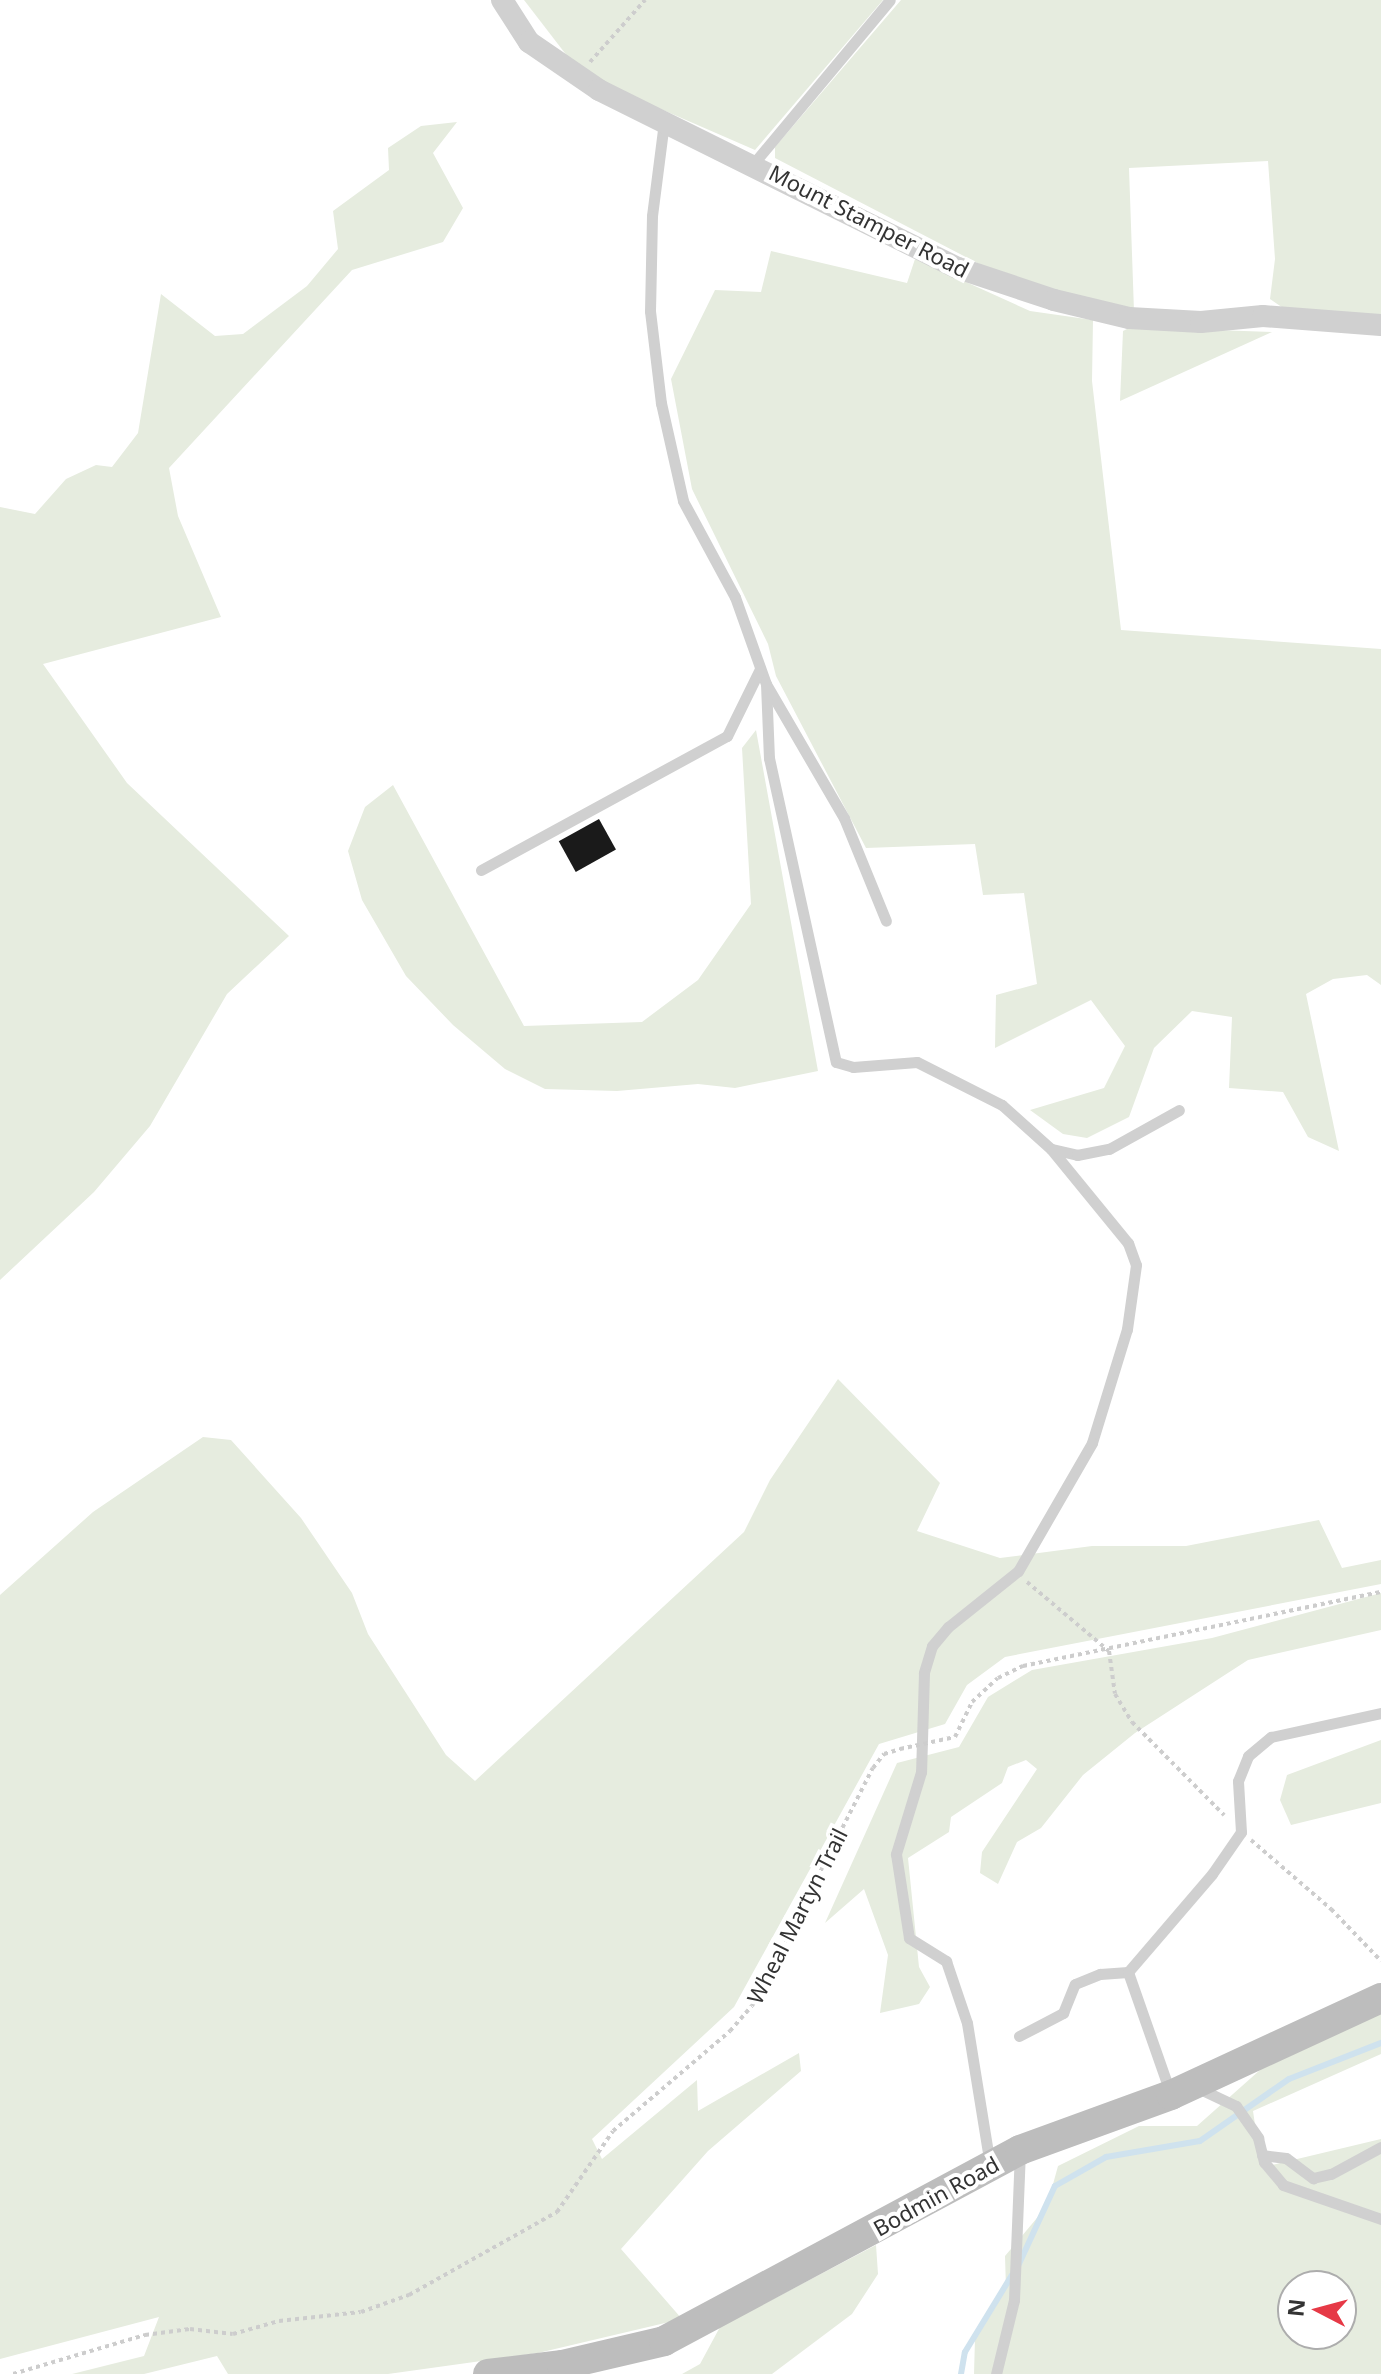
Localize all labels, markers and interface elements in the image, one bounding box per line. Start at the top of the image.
street label: Mount Stamper Road [765,159,973,283]
street label: Wheal Martyn Trail [741,1824,853,2008]
street label: Bodmin Road [869,2151,1003,2241]
north arrow [1277,2270,1357,2350]
text: N [1279,2297,1311,2318]

